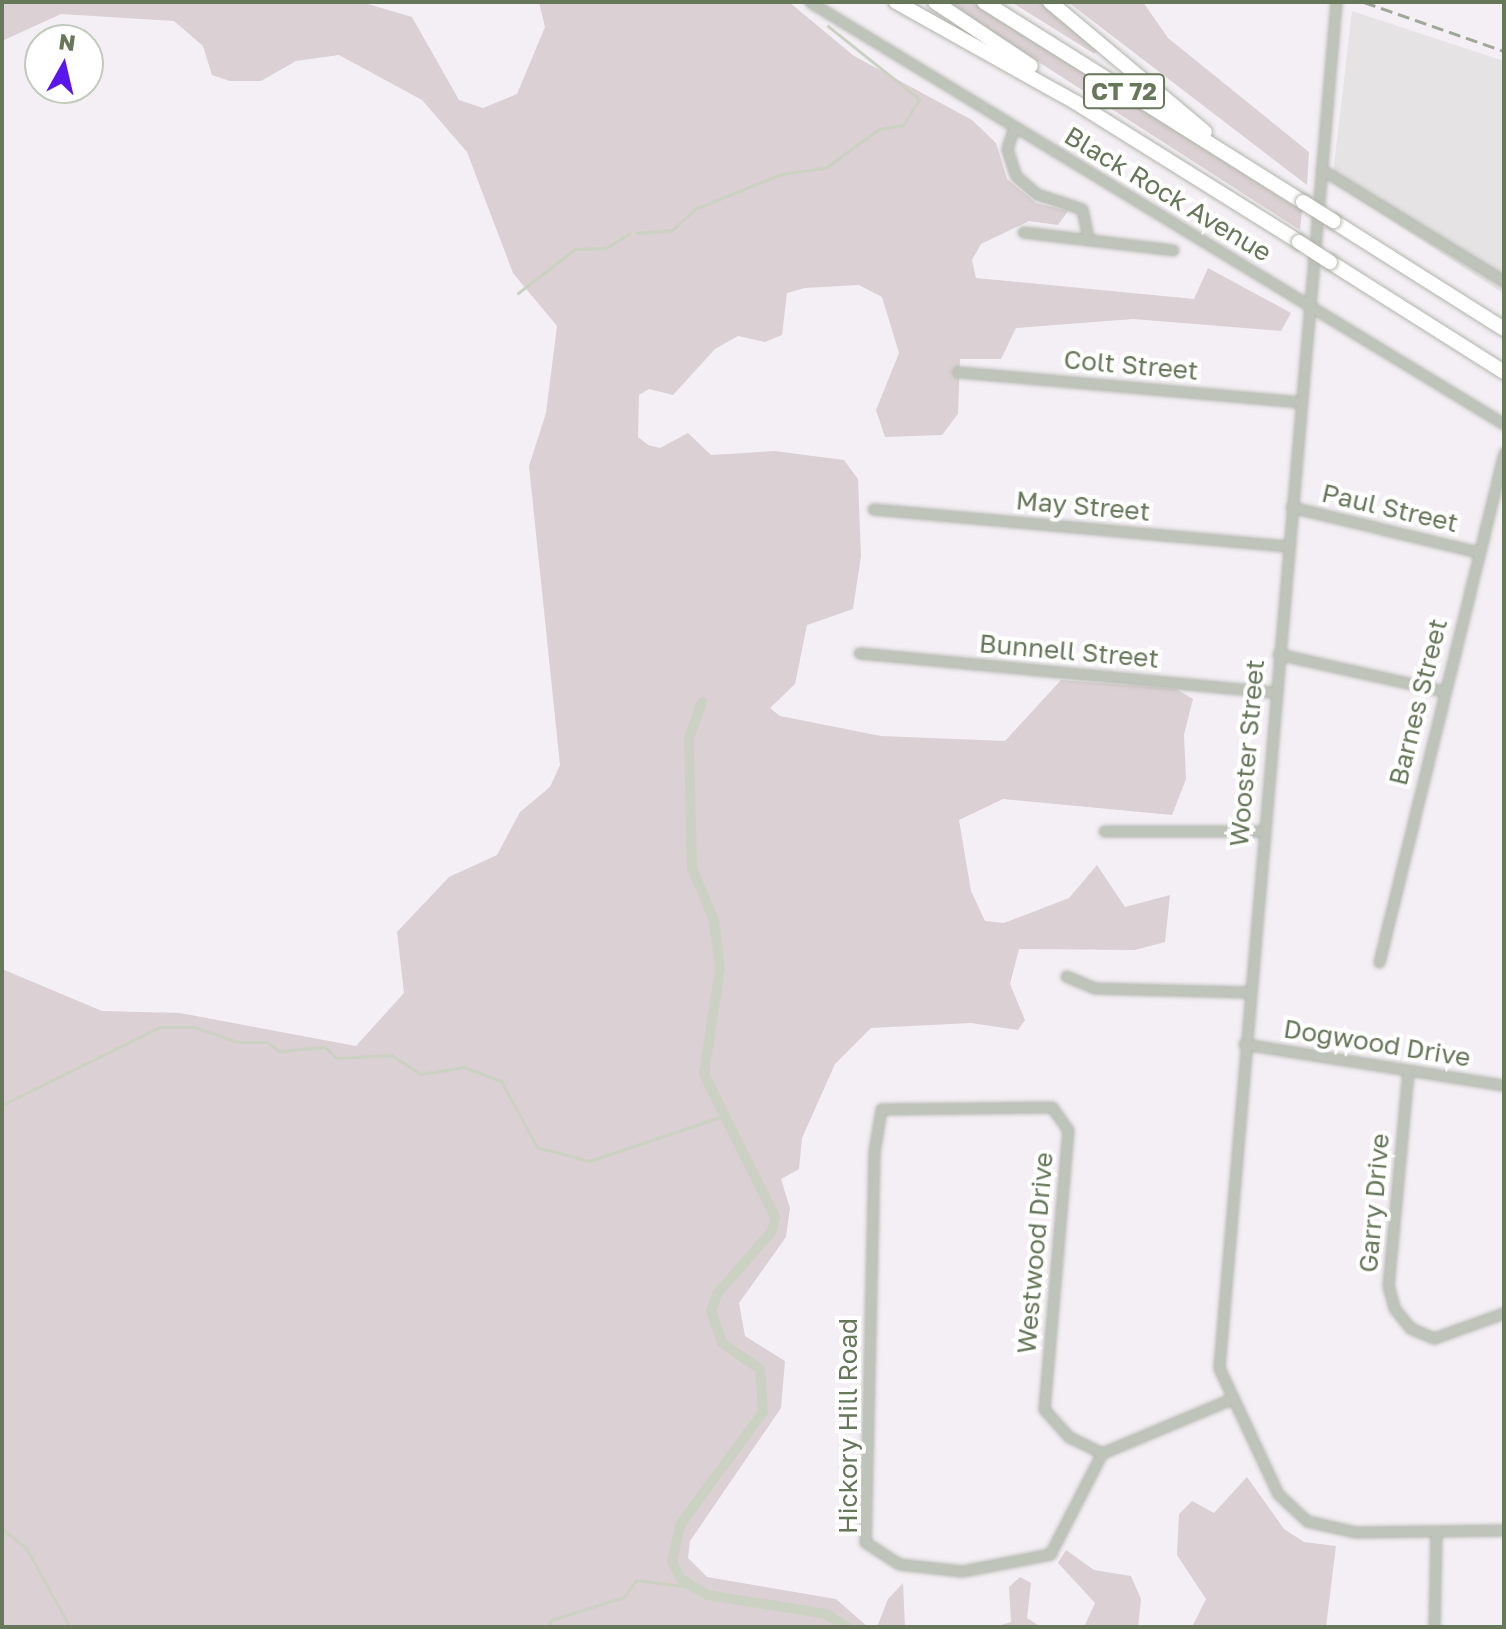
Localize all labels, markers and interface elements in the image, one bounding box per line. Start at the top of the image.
north arrow [24,24,104,104]
text: N [57,27,77,56]
road number: CT 72 [1082,71,1166,111]
street label: Black Rock Avenue [1059,120,1277,268]
street label: Colt Street [1062,344,1200,386]
street label: Paul Street [1319,477,1461,539]
street label: May Street [1015,485,1151,527]
street label: Barnes Street [1382,615,1454,789]
street label: Bunnell Street [978,628,1160,674]
street label: Wooster Street [1223,658,1271,848]
street label: Dogwood Drive [1281,1013,1473,1073]
street label: Garry Drive [1352,1132,1396,1274]
street label: Westwood Drive [1011,1151,1059,1355]
street label: Hickory Hill Road [832,1318,864,1534]

